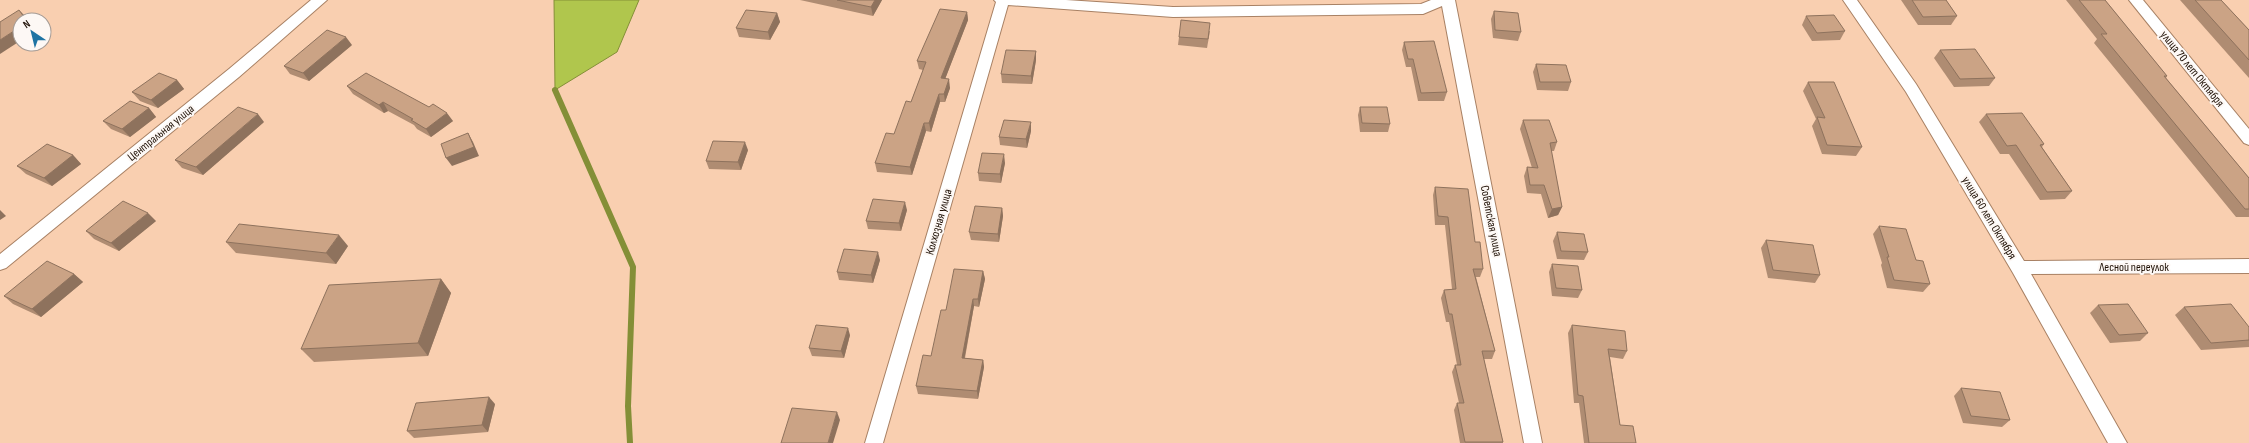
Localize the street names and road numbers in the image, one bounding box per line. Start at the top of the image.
street label: улица 70 лет Октября [2157,28,2227,110]
street label: Центральная улица [125,101,198,165]
street label: улица 60 лет Октября [1958,174,2020,262]
street label: Советская улица [1477,184,1505,258]
street label: Колхозная улица [922,187,956,257]
street label: Лесной переулок [2098,260,2169,275]

